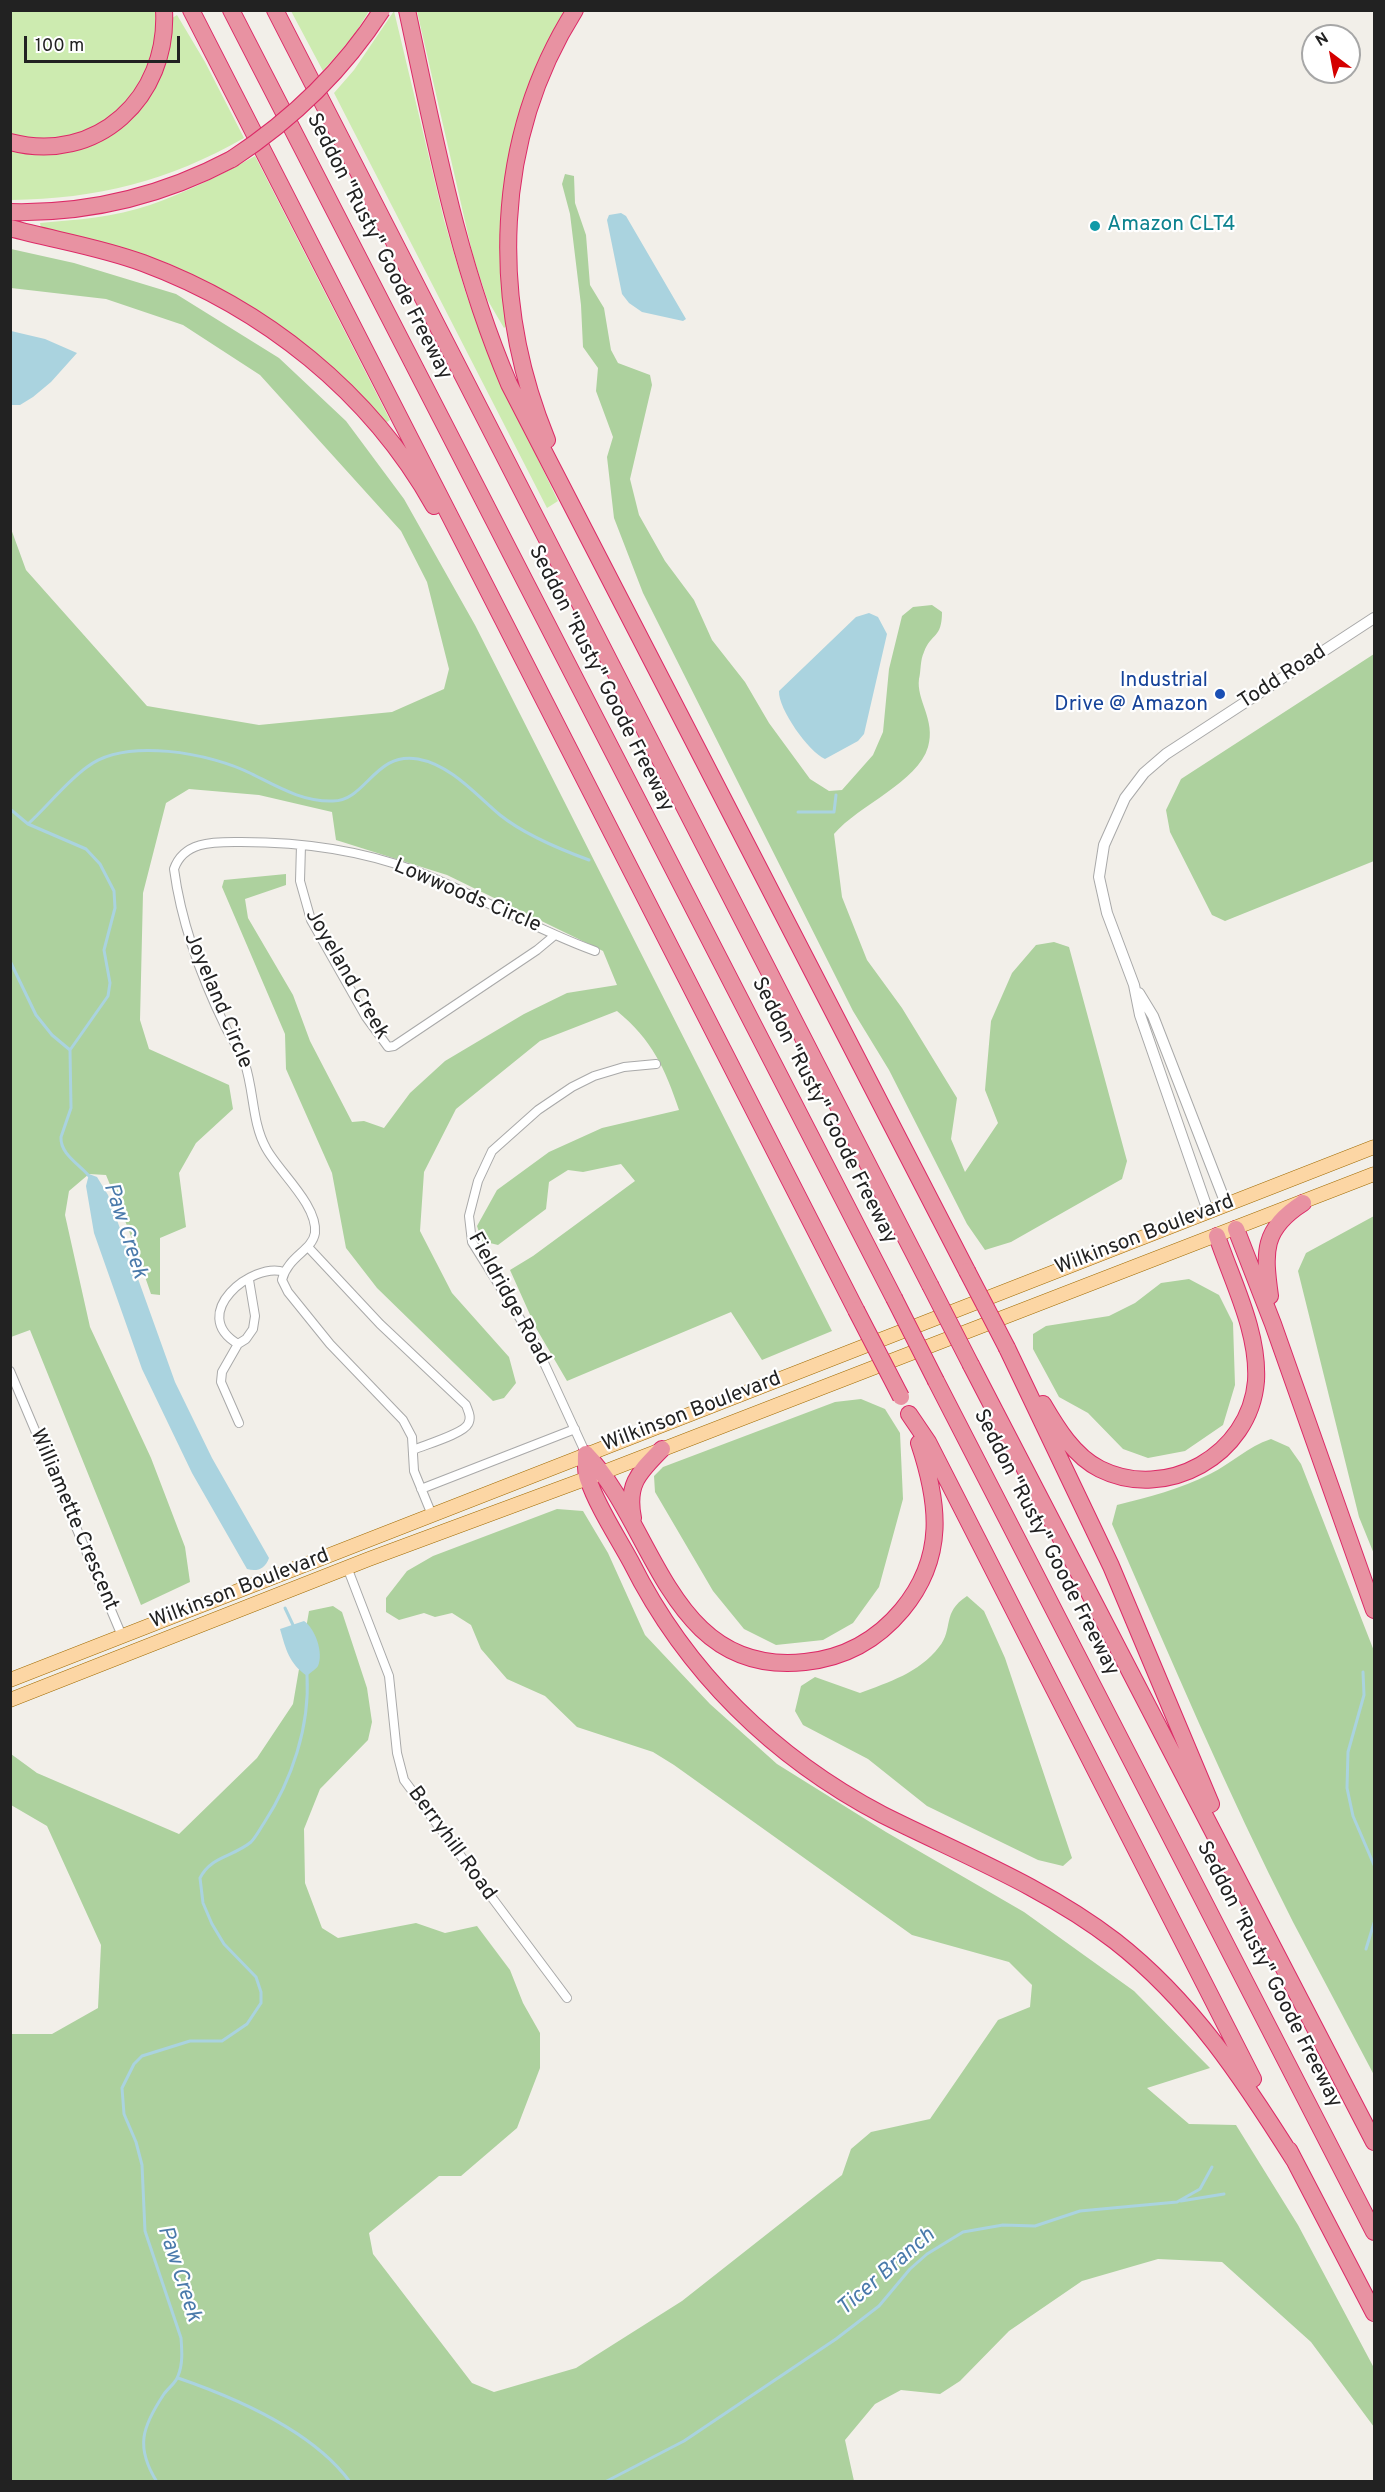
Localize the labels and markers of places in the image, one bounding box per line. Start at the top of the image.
place label: Amazon CLT4 [1107,213,1236,239]
marker: Amazon CLT4 [1088,219,1102,233]
place label: Industrial Drive @ Amazon [1054,669,1208,719]
marker: Industrial Drive @ Amazon [1213,687,1227,701]

